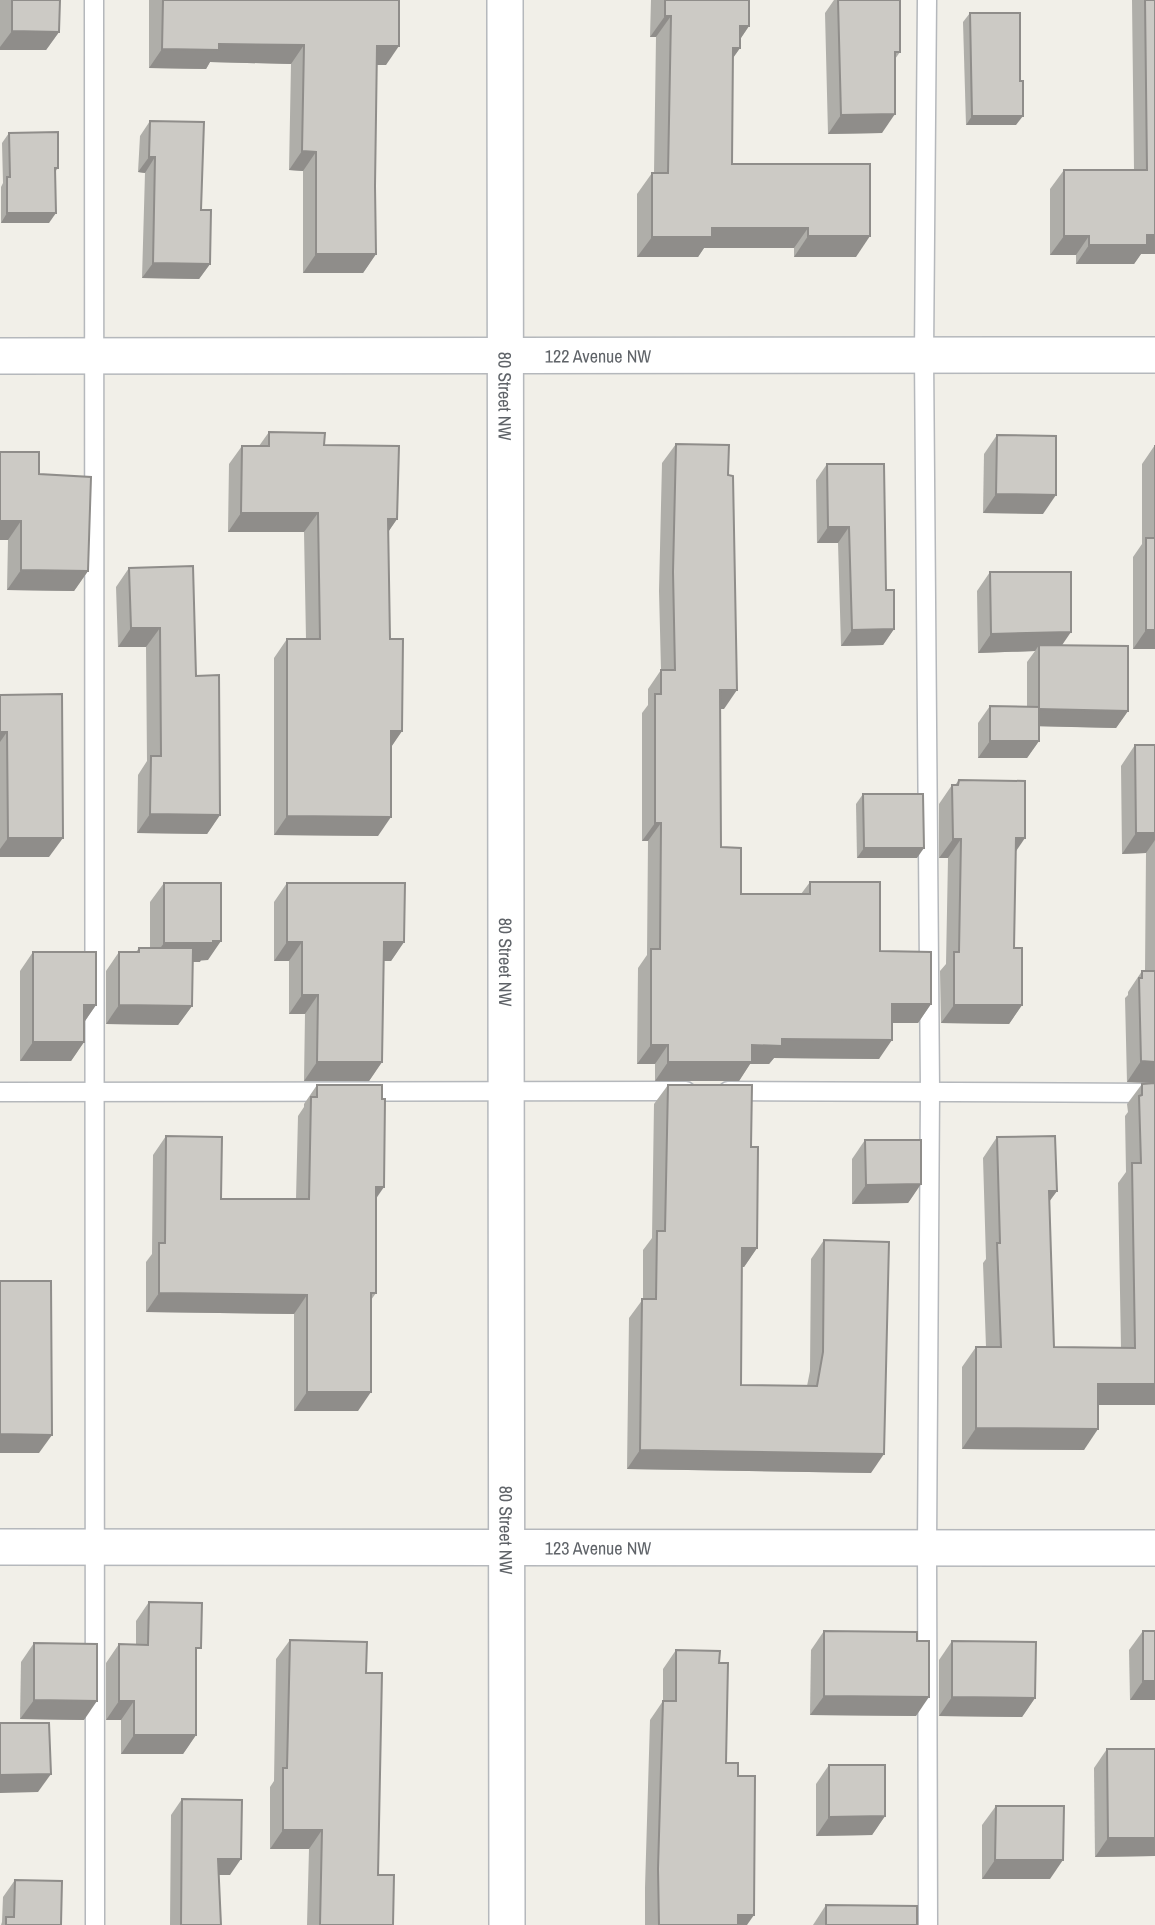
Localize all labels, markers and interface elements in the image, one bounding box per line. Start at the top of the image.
street label: 122 Avenue NW [545,343,651,368]
street label: 80 Street NW [493,352,518,440]
street label: 80 Street NW [493,918,519,1006]
street label: 80 Street NW [494,1486,519,1574]
street label: 123 Avenue NW [545,1535,651,1560]

